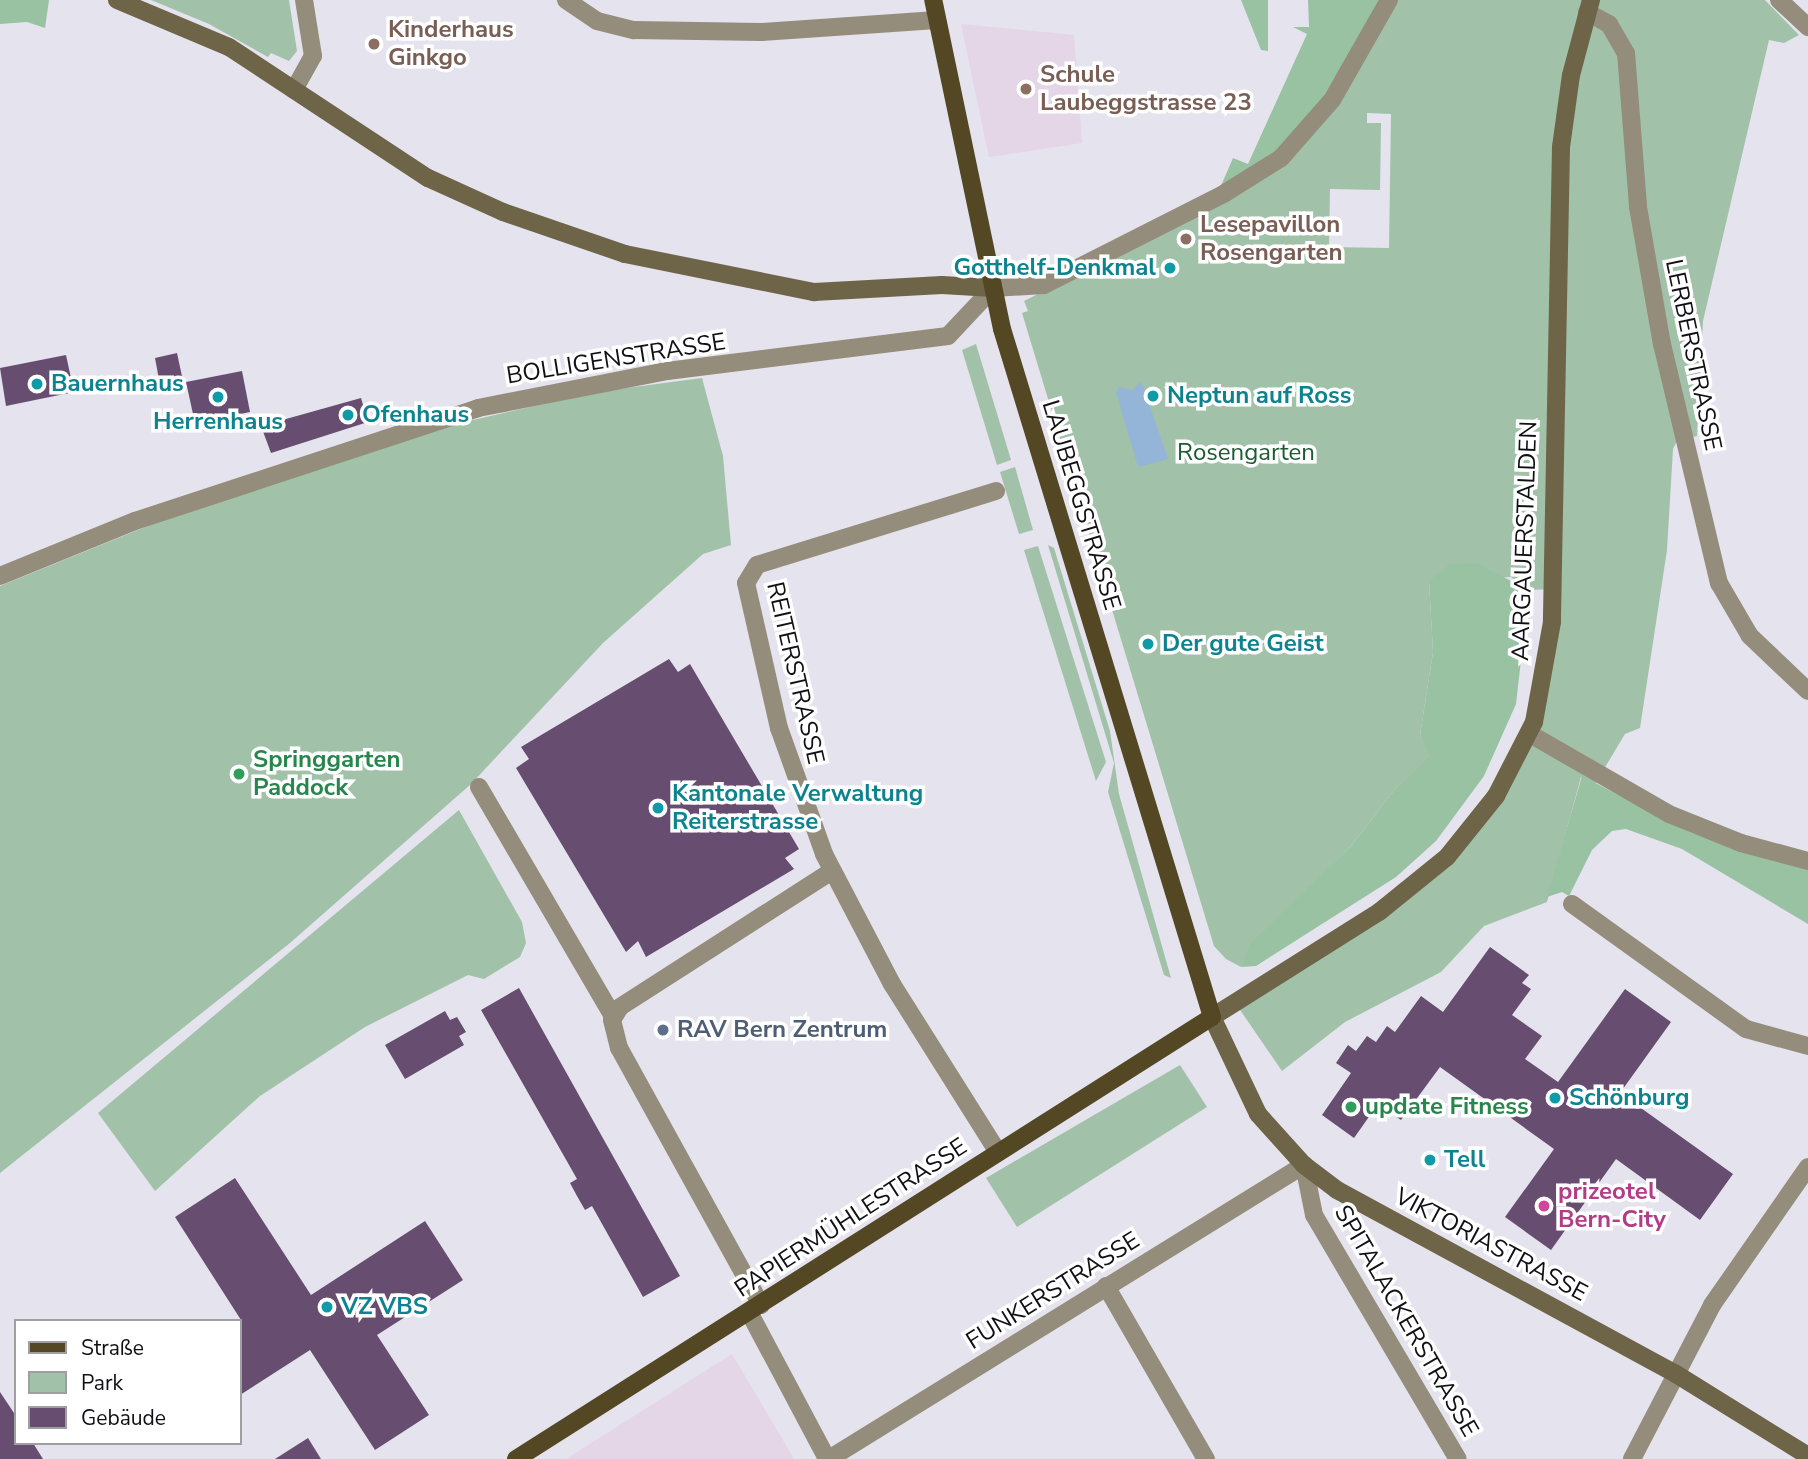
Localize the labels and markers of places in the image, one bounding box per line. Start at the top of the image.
place label: Kinderhaus Ginkgo [388,16,514,72]
marker: Kinderhaus Ginkgo [366,36,382,52]
place label: Schule Laubeggstrasse 23 [1040,61,1252,117]
marker: Schule Laubeggstrasse 23 [1018,81,1034,97]
place label: Lesepavillon Rosengarten [1200,211,1343,267]
marker: Lesepavillon Rosengarten [1178,231,1194,247]
place label: Gotthelf-Denkmal [953,254,1156,282]
marker: Gotthelf-Denkmal [1162,260,1178,276]
place label: Bauernhaus [51,370,184,398]
marker: Bauernhaus [29,376,45,392]
place label: Neptun auf Ross [1167,382,1352,410]
marker: Neptun auf Ross [1145,388,1161,404]
marker: Herrenhaus [210,389,226,405]
place label: Ofenhaus [362,401,469,429]
marker: Ofenhaus [340,407,356,423]
place label: Herrenhaus [153,408,283,436]
place label: Der gute Geist [1162,630,1324,658]
marker: Der gute Geist [1140,636,1156,652]
place label: Springgarten Paddock [253,746,400,802]
marker: Springgarten Paddock [231,766,247,782]
place label: Kantonale Verwaltung Reiterstrasse [672,780,923,836]
marker: Kantonale Verwaltung Reiterstrasse [650,800,666,816]
place label: RAV Bern Zentrum [677,1016,887,1044]
marker: RAV Bern Zentrum [655,1022,671,1038]
place label: Schönburg [1569,1084,1689,1112]
marker: Schönburg [1547,1090,1563,1106]
place label: update Fitness [1365,1093,1529,1121]
marker: update Fitness [1343,1099,1359,1115]
place label: Tell [1444,1146,1485,1174]
marker: Tell [1422,1152,1438,1168]
place label: prizeotel Bern-City [1558,1178,1666,1234]
marker: prizeotel Bern-City [1536,1198,1552,1214]
place label: VZ VBS [341,1293,428,1321]
marker: VZ VBS [319,1299,335,1315]

